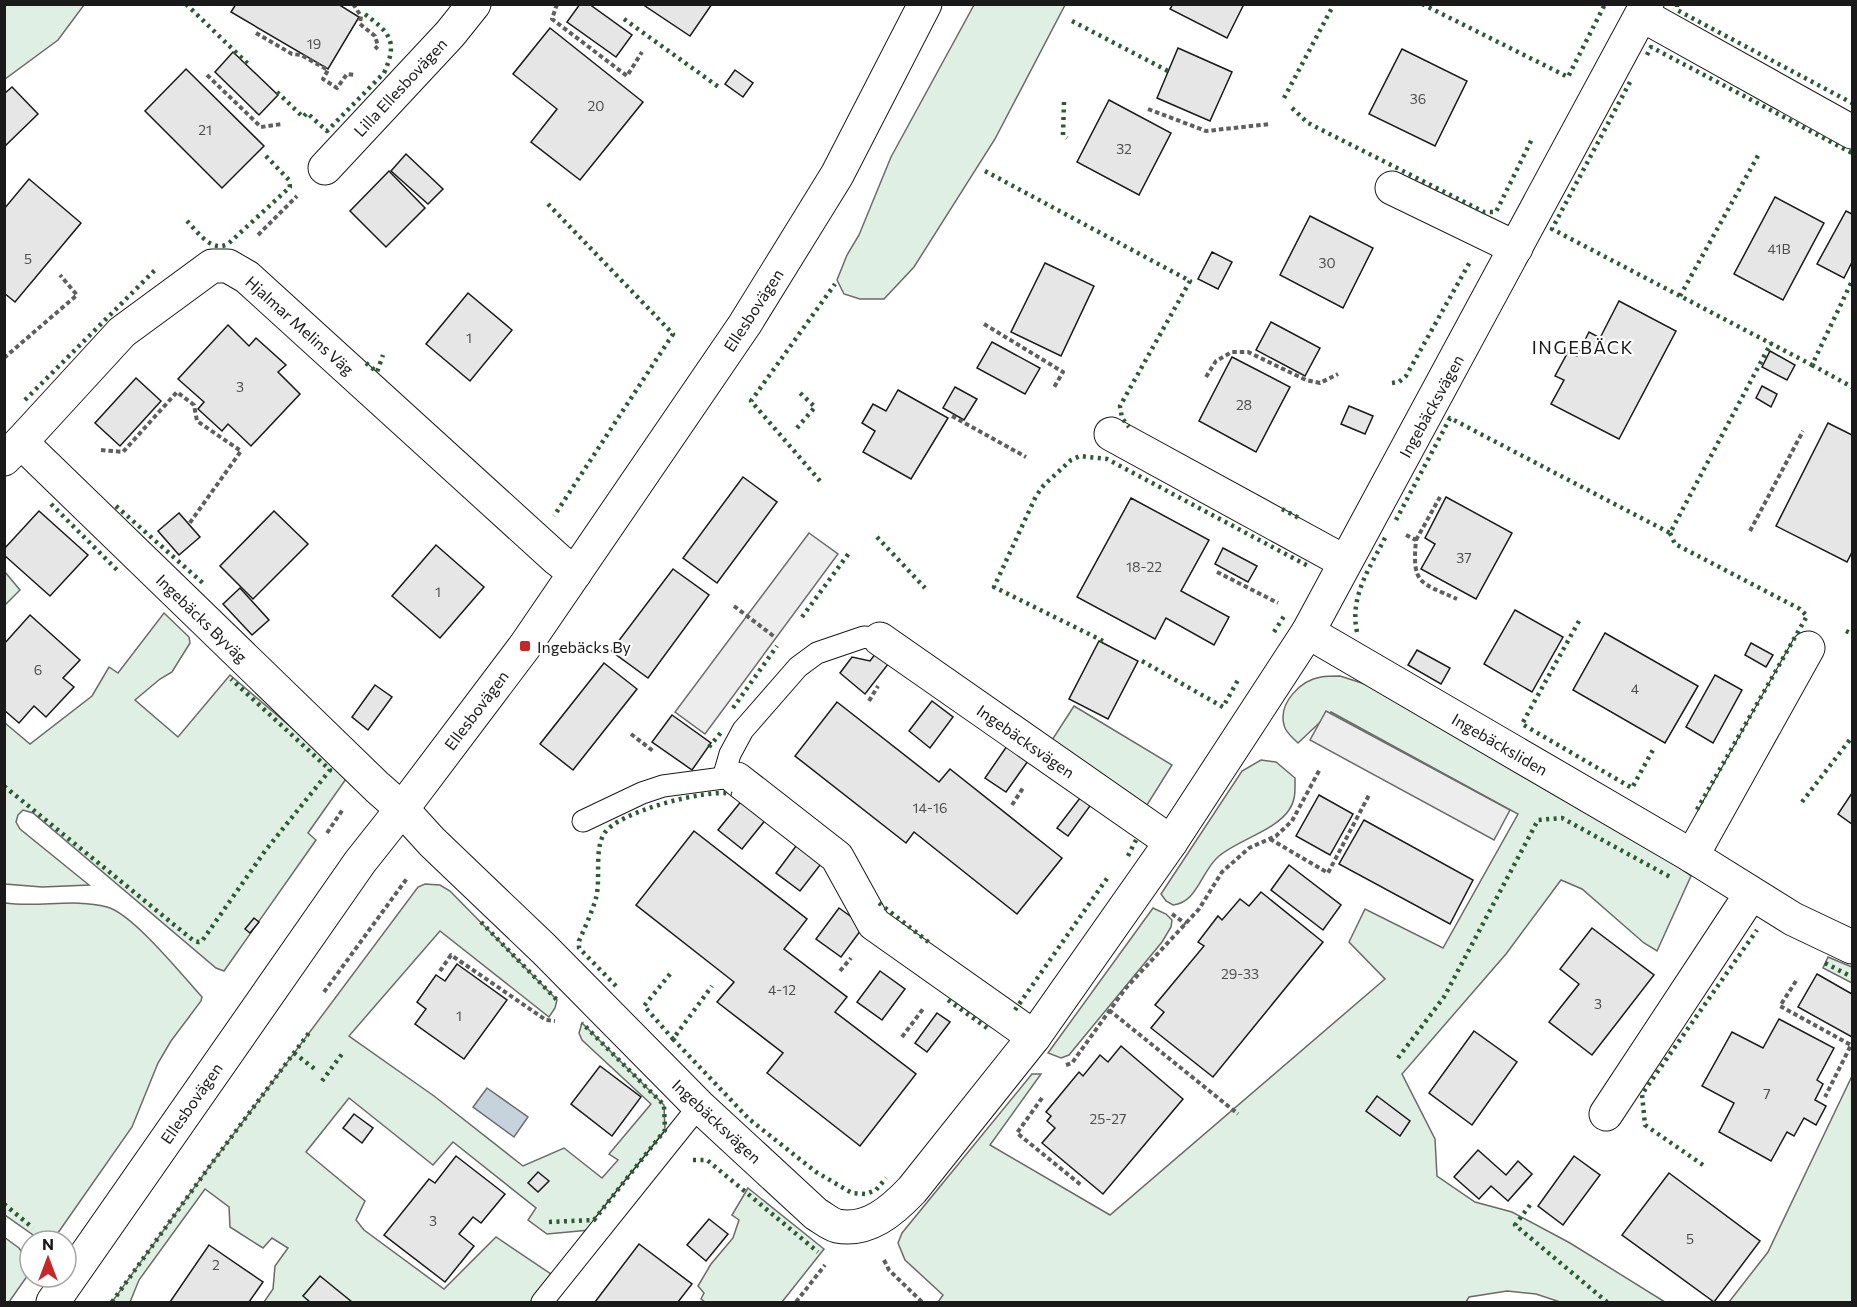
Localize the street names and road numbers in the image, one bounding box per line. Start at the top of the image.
street label: Lilla Ellesbovägen [350,34,450,140]
street label: Ellesbovägen [719,265,787,355]
street label: Hjalmar Melins Väg [242,271,358,379]
street label: Ingebäcksvägen [1395,351,1467,461]
street label: Ingebäcks Byväg [153,570,252,666]
street label: Ellesbovägen [440,667,512,753]
street label: Ingebäcksvägen [974,700,1078,782]
street label: Ingebäcksliden [1449,709,1551,779]
street label: Ellesbovägen [156,1059,226,1147]
street label: Ingebäcksvägen [669,1075,765,1167]

